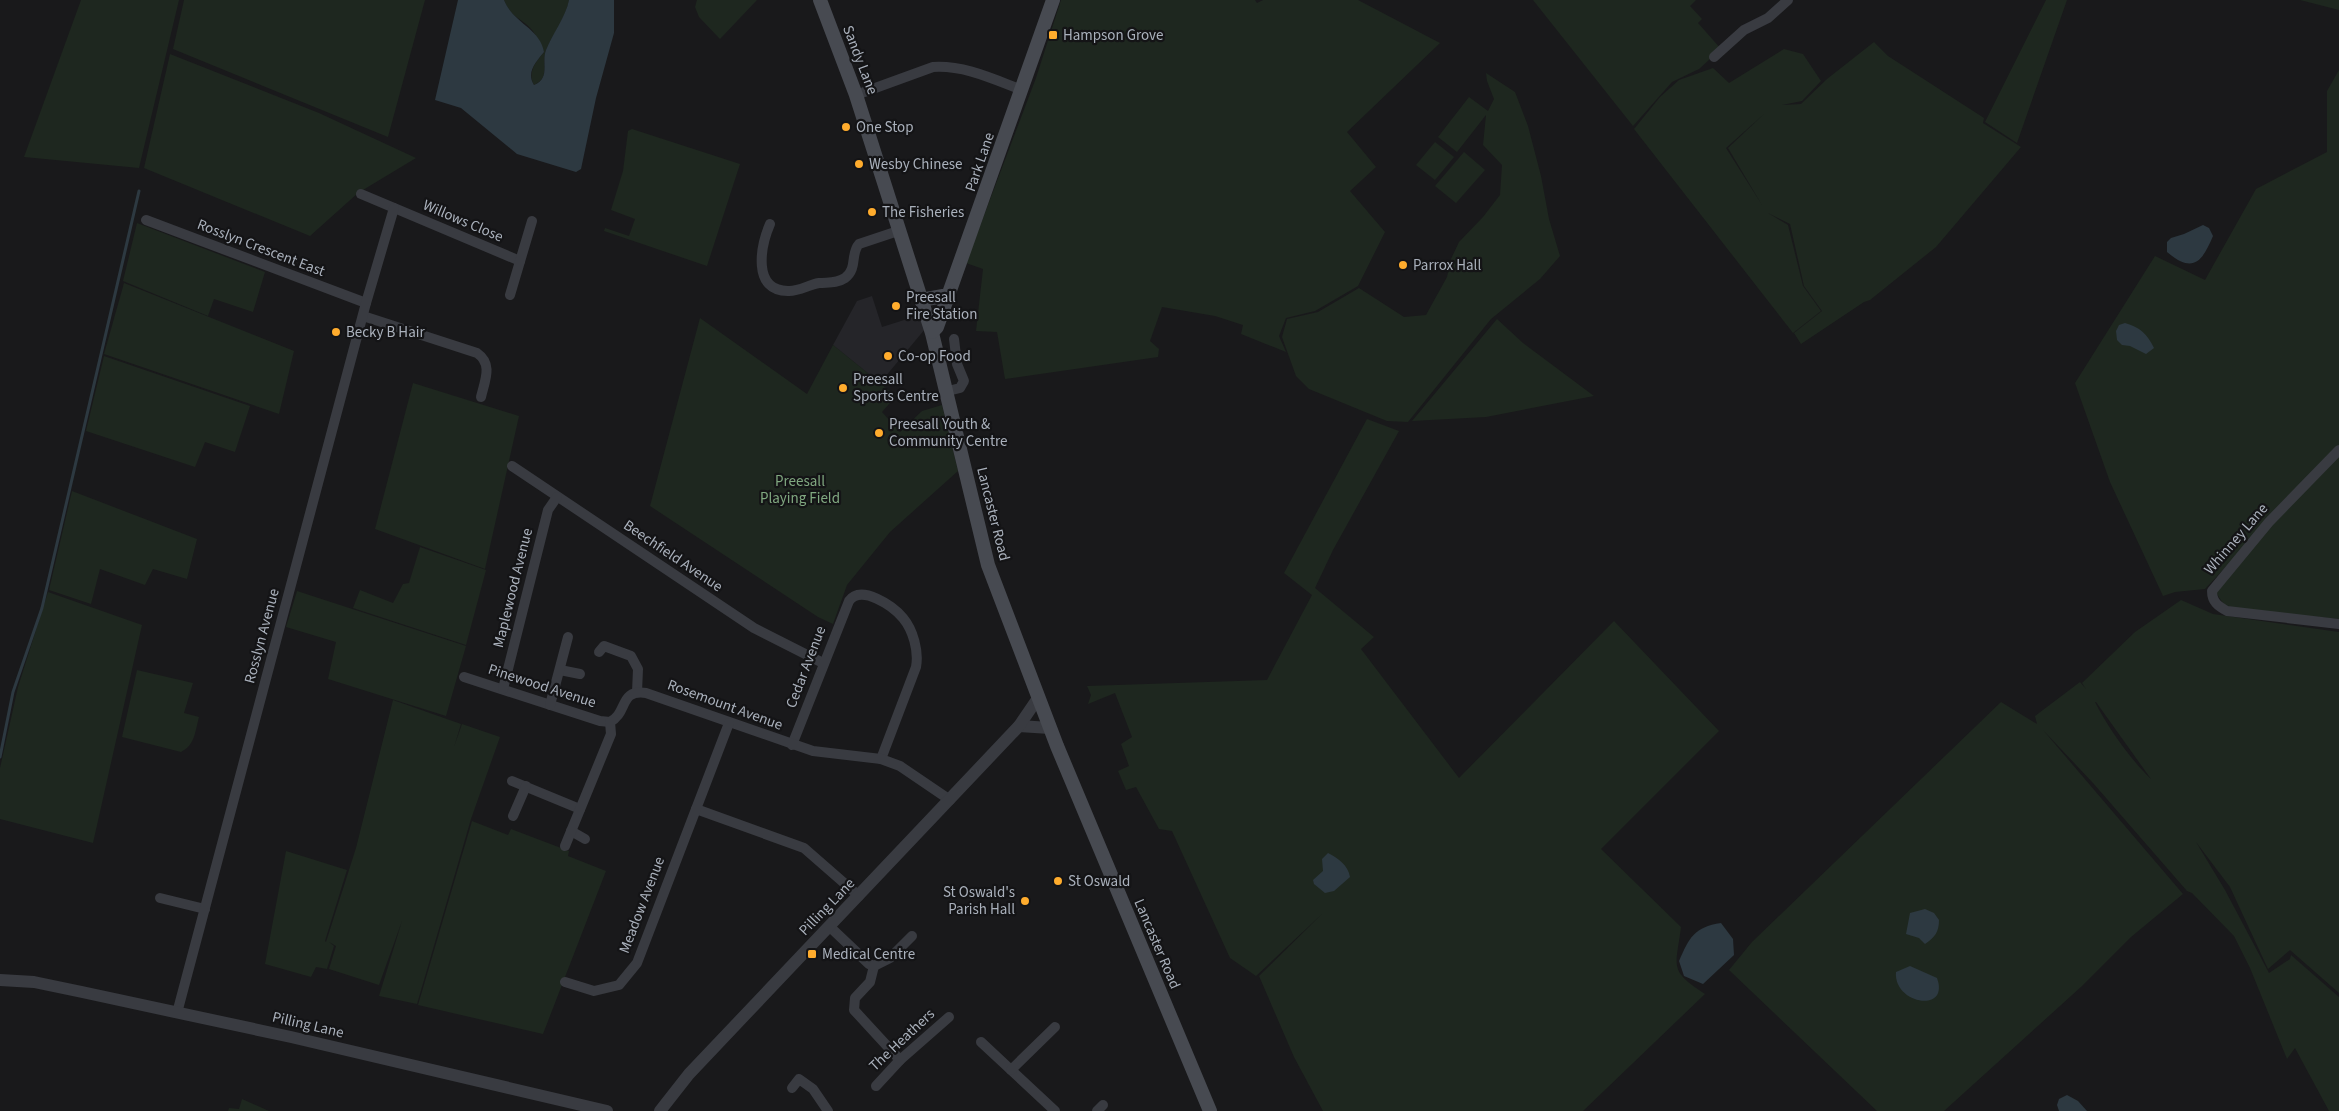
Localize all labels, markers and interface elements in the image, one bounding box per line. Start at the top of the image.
street label: Sandy Lane [837,22,883,98]
place label: Hampson Grove [1063,25,1163,46]
marker: Hampson Grove [1047,29,1059,41]
place label: One Stop [856,117,914,138]
marker: One Stop [840,121,852,133]
street label: Park Lane [960,129,1000,195]
place label: Wesby Chinese [869,154,963,175]
marker: Wesby Chinese [853,158,865,170]
street label: Willows Close [420,195,506,247]
place label: The Fisheries [882,202,964,223]
marker: The Fisheries [866,206,878,218]
street label: Rosslyn Crescent East [194,214,328,282]
place label: Parrox Hall [1413,255,1481,276]
marker: Parrox Hall [1397,259,1409,271]
place label: Preesall Fire Station [906,287,977,325]
marker: Preesall Fire Station [890,300,902,312]
place label: Becky B Hair [346,322,425,343]
marker: Becky B Hair [330,326,342,338]
place label: Co-op Food [898,346,971,367]
marker: Co-op Food [882,350,894,362]
place label: Preesall Sports Centre [853,369,939,407]
marker: Preesall Sports Centre [837,382,849,394]
place label: Preesall Youth & Community Centre [889,414,1007,452]
marker: Preesall Youth & Community Centre [873,427,885,439]
street label: Lancaster Road [971,465,1015,563]
park label: Preesall Playing Field [760,471,840,509]
street label: Whinney Lane [2199,499,2273,579]
street label: Beechfield Avenue [619,515,727,597]
street label: Maplewood Avenue [488,526,538,650]
street label: Rosslyn Avenue [239,586,285,686]
street label: Cedar Avenue [781,623,831,711]
street label: Pinewood Avenue [485,659,599,713]
street label: Rosemount Avenue [664,674,786,736]
street label: Meadow Avenue [614,854,670,956]
place label: St Oswald [1068,871,1130,892]
street label: Pilling Lane [794,874,860,940]
marker: St Oswald [1052,875,1064,887]
place label: St Oswald's Parish Hall [943,882,1015,920]
marker: St Oswald's Parish Hall [1019,895,1031,907]
street label: Lancaster Road [1129,896,1185,992]
place label: Medical Centre [822,944,915,965]
marker: Medical Centre [806,948,818,960]
street label: The Heathers [864,1004,940,1076]
street label: Pilling Lane [270,1007,346,1043]

